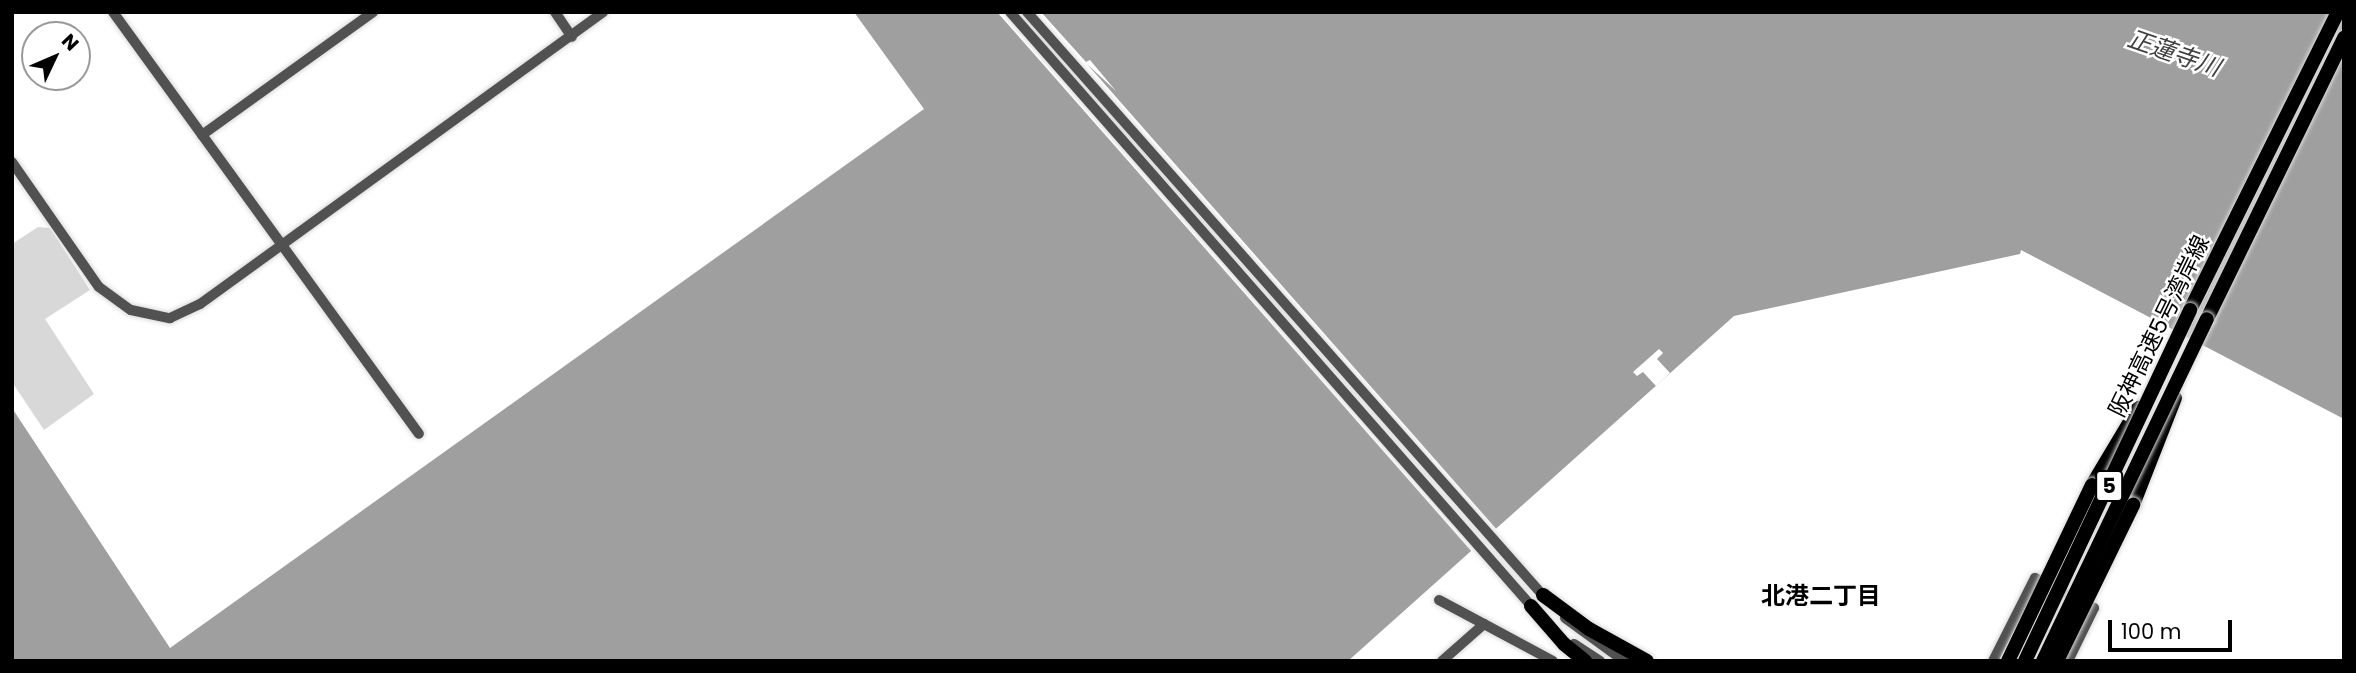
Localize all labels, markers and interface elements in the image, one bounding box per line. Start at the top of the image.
north arrow [21,21,91,91]
water label: 正蓮寺川 [2124,24,2224,82]
text: N [55,28,85,57]
street label: 阪神高速5号湾岸線 [2103,231,2215,421]
road number: 5 [2095,468,2123,504]
district label: 北港二丁目 [1761,582,1881,610]
scale bar [2111,606,2235,650]
text: 100 m [2121,617,2181,646]

